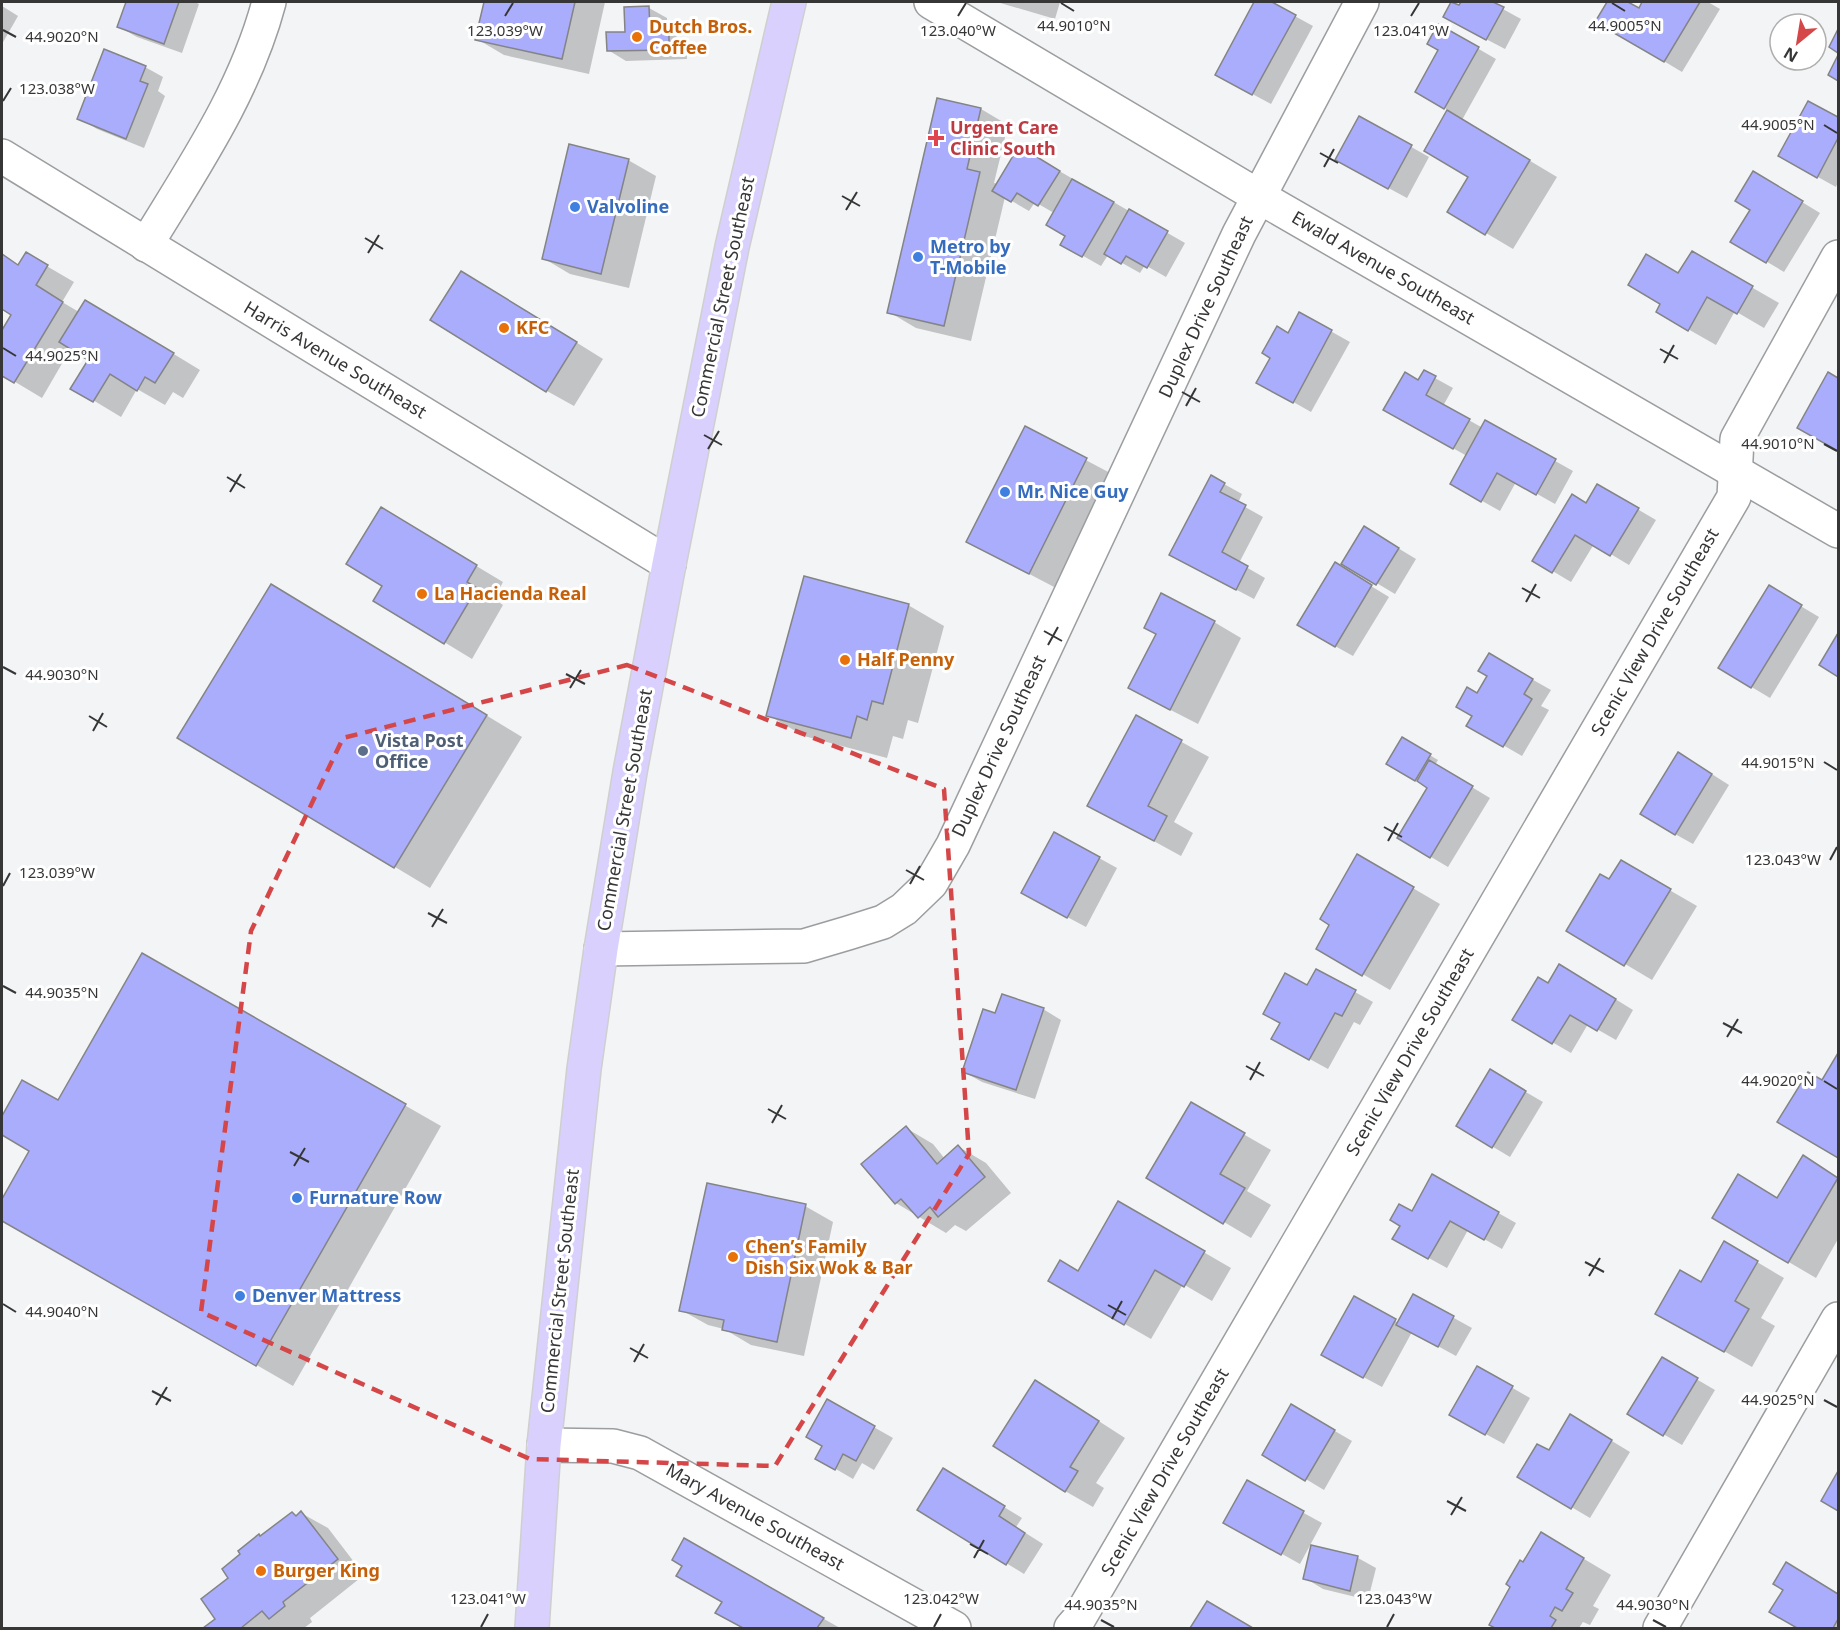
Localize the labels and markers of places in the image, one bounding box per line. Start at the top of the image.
place label: Dutch Bros. Coffee [649,14,752,59]
marker: Dutch Bros. Coffee [630,30,644,44]
place label: Urgent Care Clinic South [950,115,1059,160]
marker: Urgent Care Clinic South [927,129,945,147]
place label: Valvoline [587,194,669,218]
marker: Valvoline [568,200,582,214]
place label: Metro by T-Mobile [930,234,1011,279]
marker: Metro by T-Mobile [911,250,925,264]
place label: KFC [516,315,549,339]
marker: KFC [497,321,511,335]
place label: Mr. Nice Guy [1017,479,1129,503]
marker: Mr. Nice Guy [998,485,1012,499]
place label: La Hacienda Real [434,581,587,605]
marker: La Hacienda Real [415,587,429,601]
place label: Half Penny [857,647,955,671]
marker: Half Penny [838,653,852,667]
place label: Vista Post Office [375,728,464,773]
marker: Vista Post Office [356,744,370,758]
place label: Furnature Row [309,1185,442,1209]
marker: Furnature Row [290,1191,304,1205]
place label: Chen’s Family Dish Six Wok & Bar [745,1234,912,1279]
marker: Chen’s Family Dish Six Wok & Bar [726,1250,740,1264]
place label: Denver Mattress [252,1283,401,1307]
marker: Denver Mattress [233,1289,247,1303]
place label: Burger King [273,1558,380,1582]
marker: Burger King [254,1564,268,1578]

